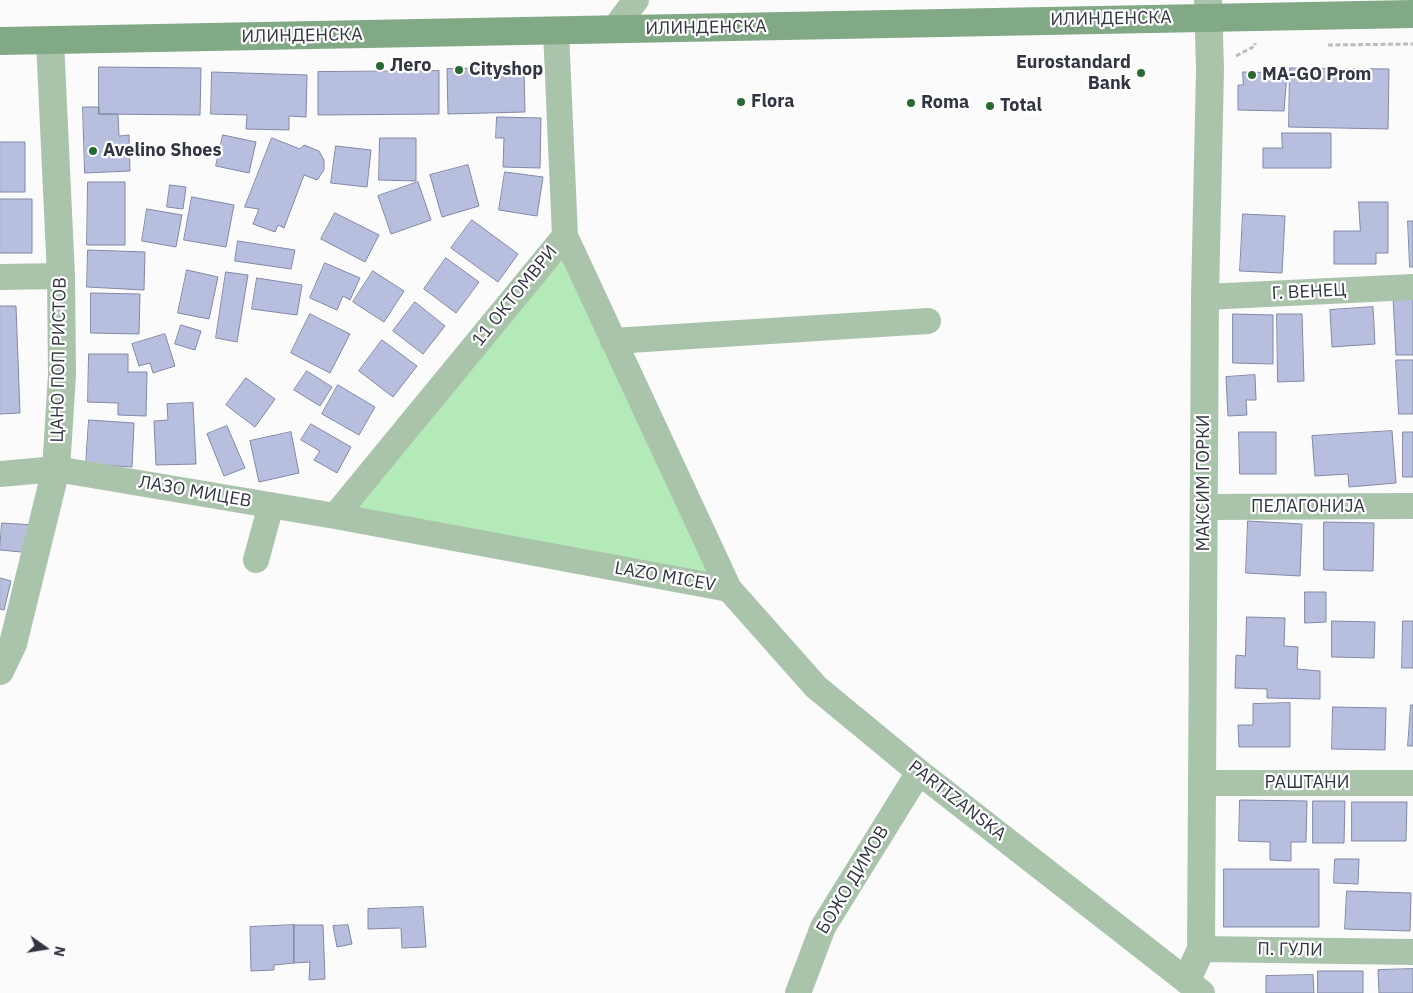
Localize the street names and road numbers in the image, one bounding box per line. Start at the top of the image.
street label: ИЛИНДЕНСКА [1050,7,1172,31]
street label: ИЛИНДЕНСКА [645,16,767,40]
street label: ИЛИНДЕНСКА [241,24,363,48]
street label: 11 ОКТОМВРИ [468,241,562,351]
street label: ЦАНО ПОП РИСТОВ [47,277,71,443]
street label: Г. ВЕНЕЦ [1271,279,1347,305]
street label: МАКСИМ ГОРКИ [1193,414,1215,552]
street label: ЛАЗО МИЦЕВ [137,471,253,513]
street label: ПЕЛАГОНИЈА [1251,496,1365,518]
street label: LAZO MICEV [613,557,717,597]
street label: PARTIZANSKA [904,756,1010,846]
street label: РАШТАНИ [1265,772,1349,794]
street label: БОЖО ДИМОВ [812,822,894,938]
street label: П. ГУЛИ [1257,939,1323,961]

